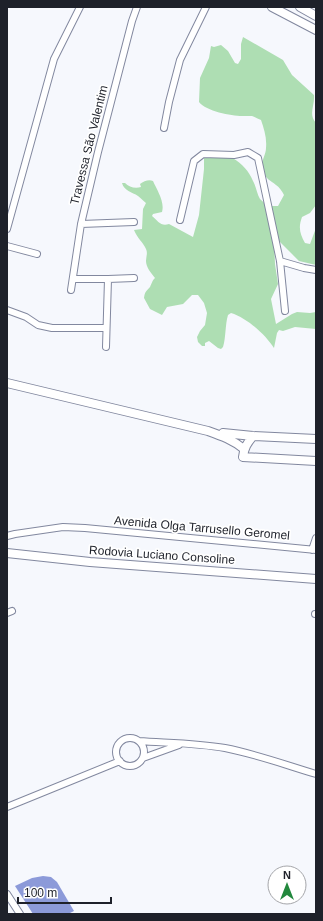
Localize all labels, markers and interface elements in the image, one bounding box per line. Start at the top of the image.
street label: Travessa São Valentim [67,84,111,206]
street label: Avenida Olga Tarrusello Geromel [114,513,290,543]
street label: Rodovia Luciano Consoline [89,543,236,567]
north arrow [267,865,307,905]
text: N [283,869,291,881]
scale bar [18,879,111,905]
text: 100 m [24,886,57,900]

